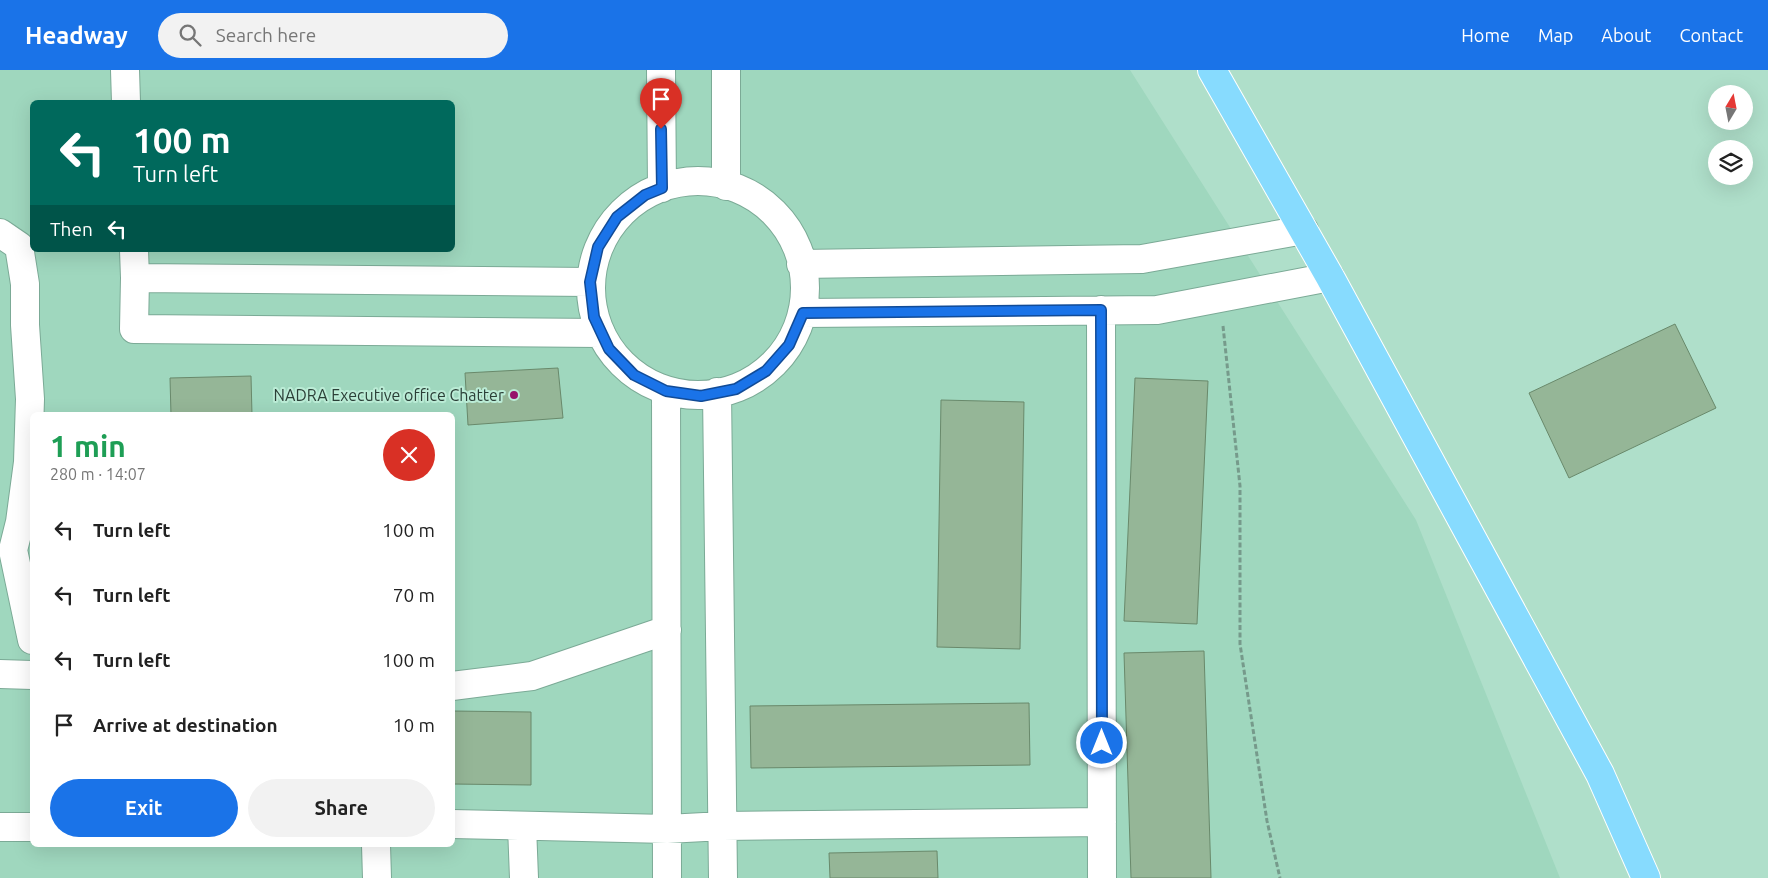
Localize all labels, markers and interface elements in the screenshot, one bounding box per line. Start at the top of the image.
search box [158,13,508,58]
icon: search [176,21,204,49]
text: Headway [25,22,128,49]
text: Search here [216,24,316,46]
text: Home [1461,25,1510,45]
text: Map [1538,25,1573,45]
text: About [1601,25,1651,45]
text: Contact [1679,25,1743,45]
pin [640,78,682,129]
icon: arrive [647,85,675,113]
north arrow [1708,85,1752,130]
map controls [1708,85,1753,185]
icon: left [50,120,115,185]
text: 100 m [133,120,231,160]
button: layers [1708,140,1753,185]
text: Turn left [133,161,218,186]
icon: left [103,215,131,243]
text: Then [50,218,93,240]
place label: NADRA Executive office Chatter [274,386,504,404]
marker: NADRA Executive office Chatter [508,389,520,401]
text: 1 min [50,429,126,463]
button: close [383,429,435,481]
text: 280 m · 14:07 [50,465,146,483]
icon: left [50,516,78,544]
text: Turn left [93,519,171,541]
text: 100 m [382,519,435,541]
icon: left [50,581,78,609]
text: Turn left [93,584,171,606]
text: 70 m [393,584,435,606]
icon: left [50,646,78,674]
text: Turn left [93,649,171,671]
text: 100 m [382,649,435,671]
icon: arrive [50,711,78,739]
text: Arrive at destination [93,714,278,736]
text: 10 m [393,714,435,736]
position arrow [1075,716,1127,768]
button: Exit [50,779,238,837]
button: Share [248,779,435,837]

